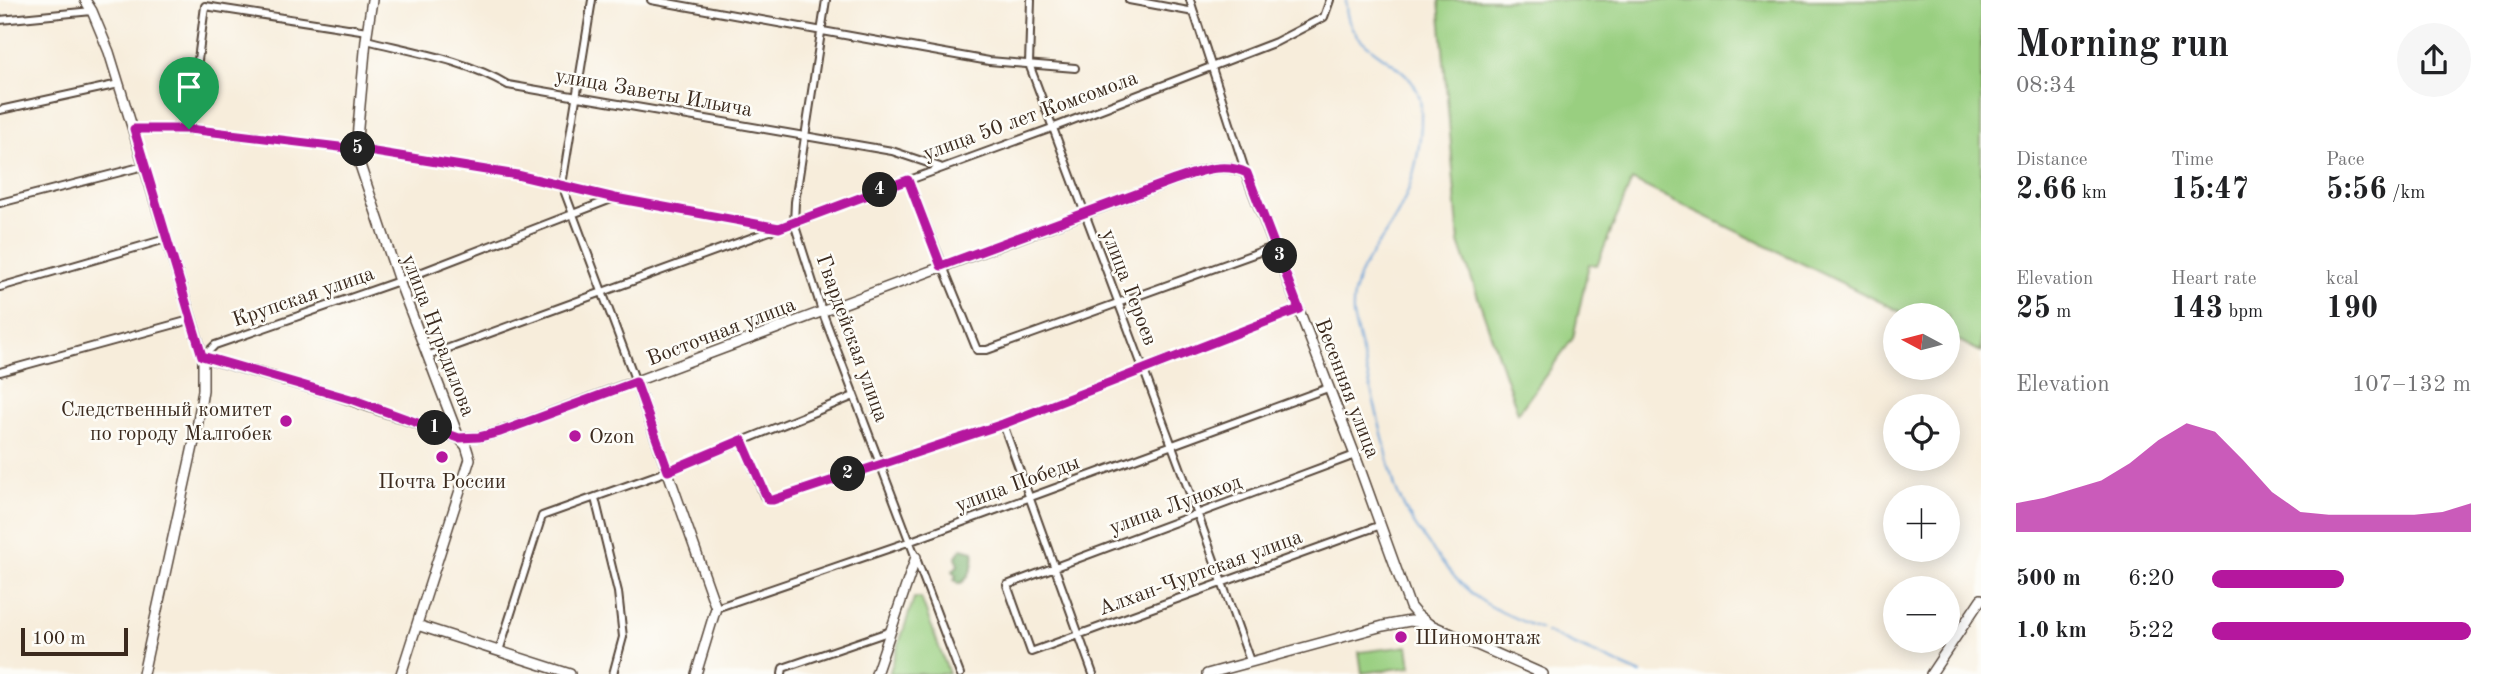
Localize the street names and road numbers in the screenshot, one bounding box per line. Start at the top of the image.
street label: улица Заветы Ильича [553,66,754,121]
street label: улица 50 лет Комсомола [920,68,1141,165]
street label: улица Героев [1097,227,1160,348]
street label: улица Нурадилова [397,252,478,419]
street label: Гвардейская улица [812,252,892,425]
street label: Крупская улица [230,263,377,332]
street label: Восточная улица [644,294,799,370]
street label: Весенняя улица [1310,316,1383,461]
street label: улица Победы [952,452,1083,517]
street label: улица Луноход [1107,472,1245,539]
street label: Алхан-Чуртская улица [1096,527,1305,620]

